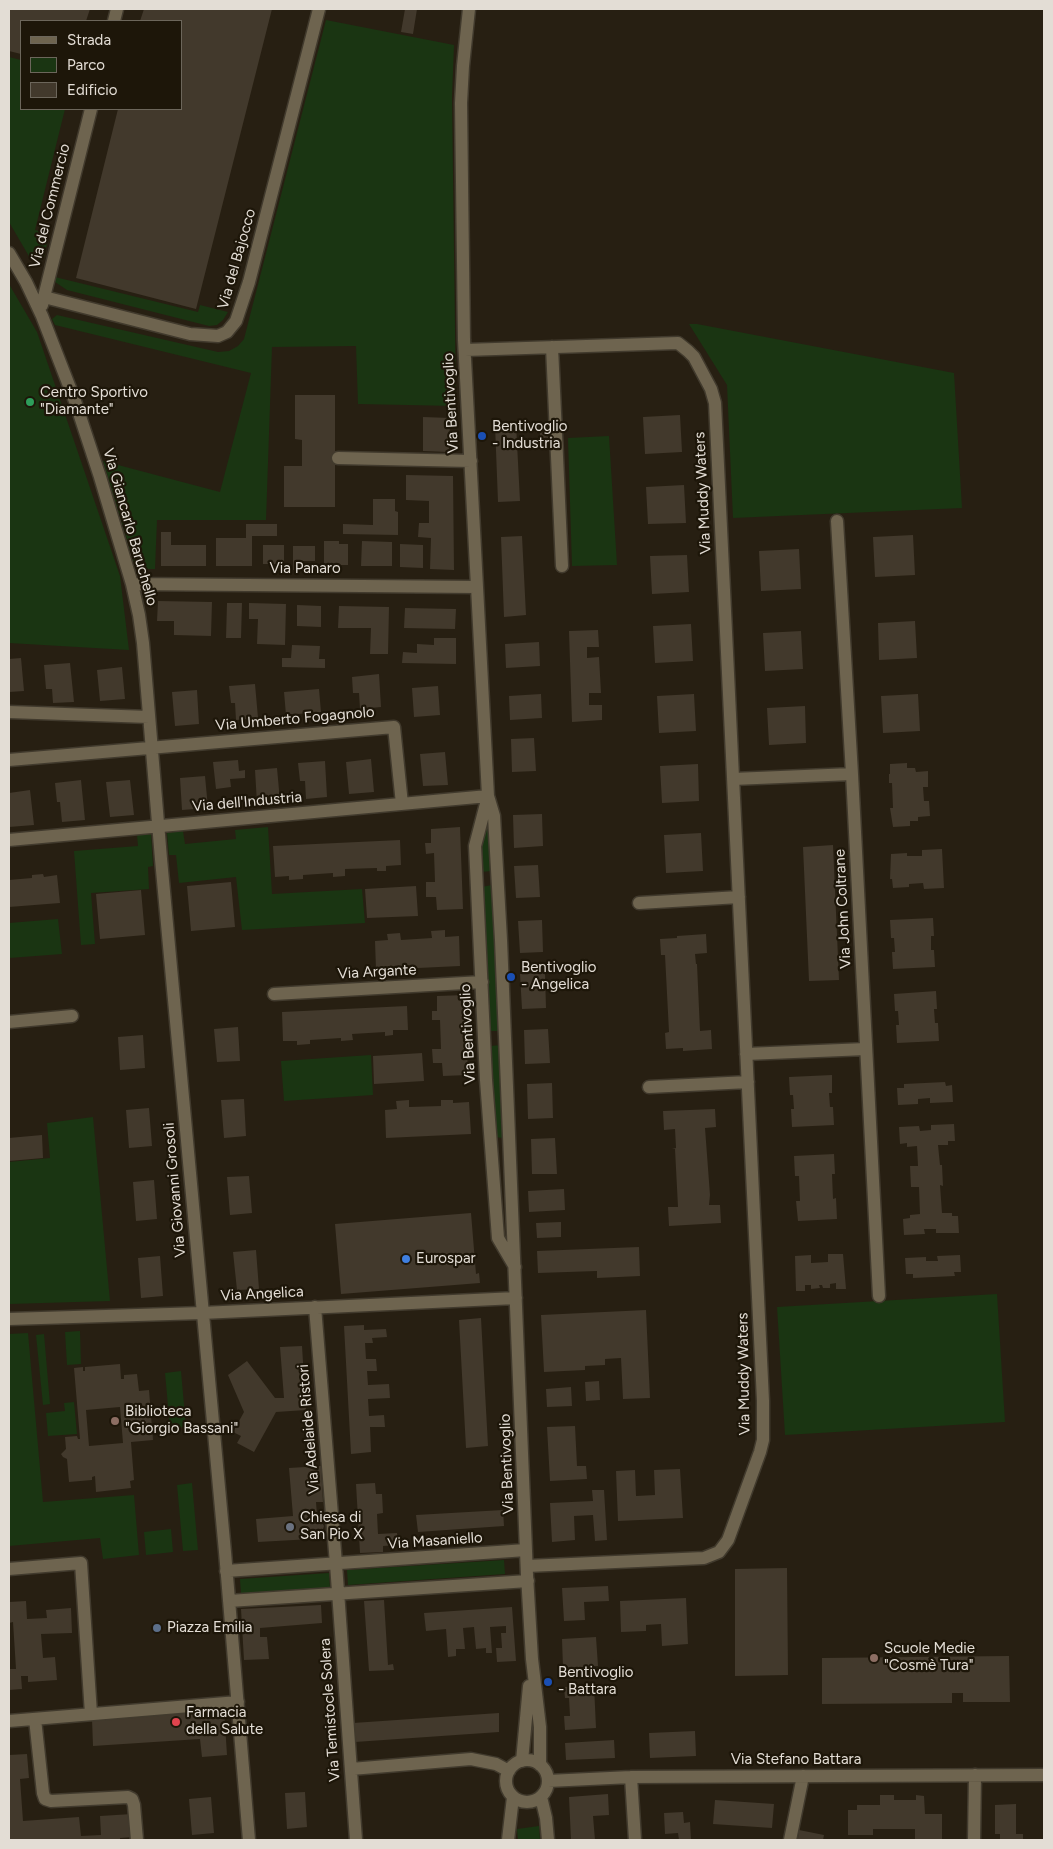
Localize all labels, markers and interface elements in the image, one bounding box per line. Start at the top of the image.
legend [20,20,182,110]
text: Strada [67,31,111,49]
text: Parco [67,56,105,74]
text: Edificio [67,81,117,99]
street label: Via del Commercio [26,142,74,270]
street label: Via del Bajocco [214,207,260,311]
street label: Via Bentivoglio [439,352,463,454]
place label: Centro Sportivo "Diamante" [40,384,148,419]
marker: Centro Sportivo "Diamante" [24,396,36,408]
place label: Bentivoglio - Industria [492,418,567,453]
marker: Bentivoglio - Industria [476,430,488,442]
street label: Via Muddy Waters [691,431,715,555]
street label: Via Giancarlo Baruchello [99,446,161,608]
street label: Via Panaro [269,560,341,578]
street label: Via Umberto Fogagnolo [215,703,375,735]
street label: Via dell'Industria [191,788,303,816]
street label: Via John Coltrane [831,849,855,969]
place label: Bentivoglio - Angelica [521,959,596,994]
street label: Via Argante [337,961,417,983]
marker: Bentivoglio - Angelica [505,971,517,983]
street label: Via Bentivoglio [456,983,480,1085]
street label: Via Giovanni Grosoli [160,1122,190,1258]
place label: Eurospar [416,1250,476,1268]
marker: Eurospar [400,1253,412,1265]
street label: Via Angelica [220,1283,304,1305]
street label: Via Muddy Waters [734,1312,754,1436]
street label: Via Adelaide Ristori [294,1363,324,1495]
place label: Biblioteca "Giorgio Bassani" [125,1403,238,1438]
street label: Via Bentivoglio [496,1413,518,1515]
marker: Biblioteca "Giorgio Bassani" [109,1415,121,1427]
place label: Chiesa di San Pio X [300,1509,363,1544]
marker: Chiesa di San Pio X [284,1521,296,1533]
street label: Via Masaniello [387,1529,483,1553]
place label: Piazza Emilia [167,1619,252,1637]
marker: Piazza Emilia [151,1622,163,1634]
street label: Via Temistocle Solera [316,1638,344,1782]
place label: Scuole Medie "Cosmè Tura" [884,1640,975,1675]
marker: Scuole Medie "Cosmè Tura" [868,1652,880,1664]
place label: Bentivoglio - Battara [558,1664,633,1699]
marker: Bentivoglio - Battara [542,1676,554,1688]
place label: Farmacia della Salute [186,1704,263,1739]
marker: Farmacia della Salute [170,1716,182,1728]
street label: Via Stefano Battara [731,1751,861,1769]

